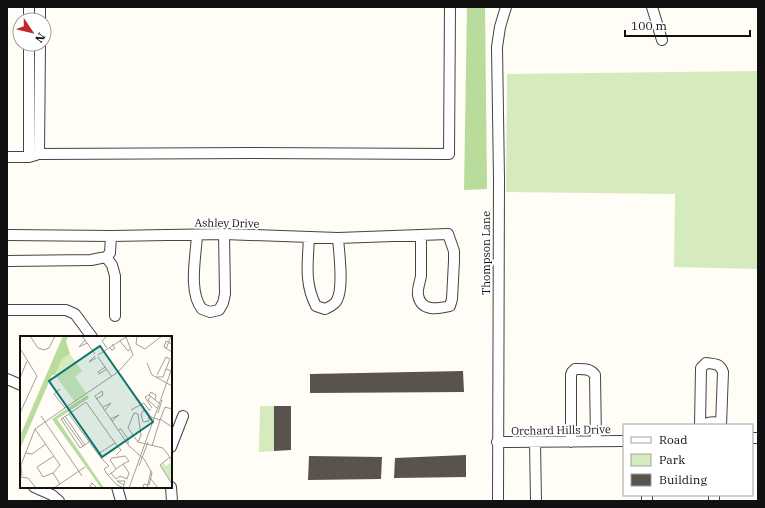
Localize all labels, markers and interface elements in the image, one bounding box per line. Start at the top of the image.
north arrow [12,12,52,52]
scale bar [625,12,750,38]
text: 100 m [631,18,667,33]
text: N [32,30,48,46]
street label: Thompson Lane [479,211,493,295]
street label: Ashley Drive [194,215,260,231]
inset map [20,336,172,488]
street label: Orchard Hills Drive [511,422,611,438]
legend [623,424,753,496]
text: Road [659,432,688,447]
text: Park [659,452,685,467]
text: Building [659,472,707,487]

